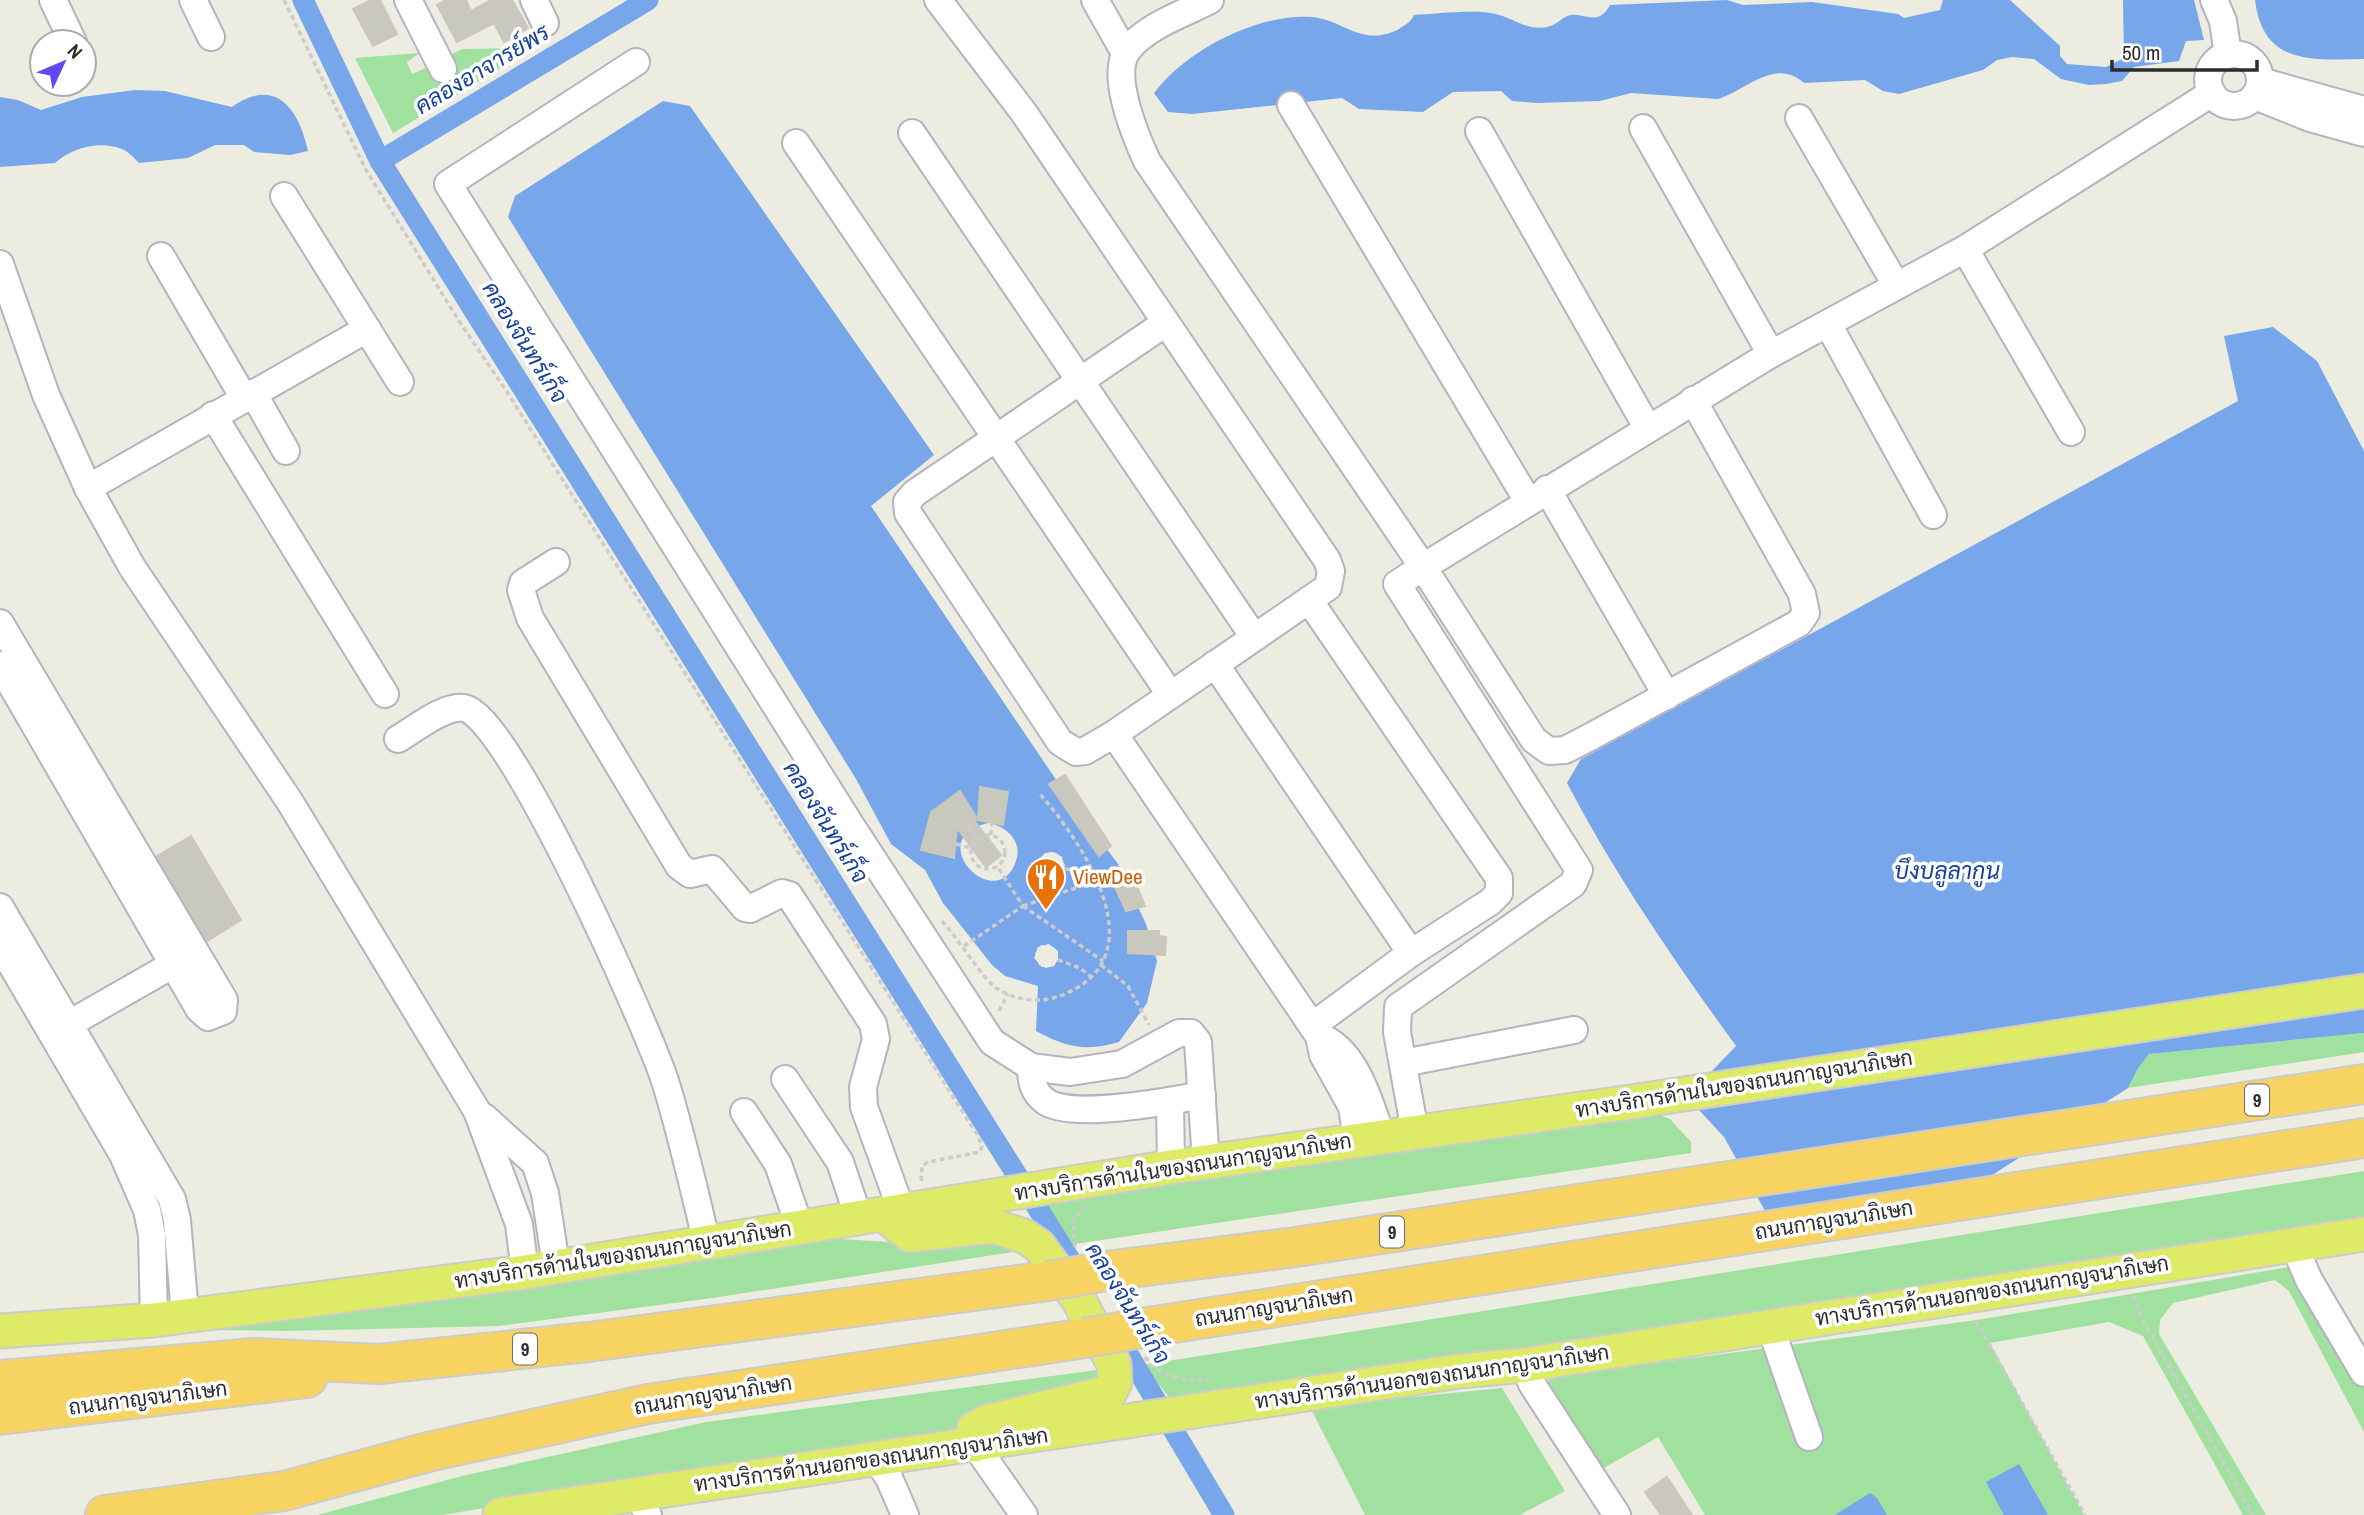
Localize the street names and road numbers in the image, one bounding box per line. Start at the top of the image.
street label: ทางบริการด้านในของถนนกาญจนาภิเษก [1573,1043,1915,1124]
road number: 9 [2245,1084,2269,1116]
street label: ทางบริการด้านในของถนนกาญจนาภิเษก [1012,1126,1354,1207]
street label: ถนนกาญจนาภิเษก [1753,1193,1915,1246]
street label: ทางบริการด้านในของถนนกาญจนาภิเษก [452,1214,794,1295]
road number: 9 [1380,1216,1404,1248]
street label: ทางบริการด้านนอกของถนนกาญจนาภิเษก [1813,1248,2171,1333]
street label: ถนนกาญจนาภิเษก [1193,1280,1355,1333]
road number: 9 [513,1334,537,1364]
street label: ทางบริการด้านนอกของถนนกาญจนาภิเษก [1253,1337,1611,1416]
street label: ถนนกาญจนาภิเษก [632,1368,794,1421]
street label: ถนนกาญจนาภิเษก [67,1373,229,1422]
street label: ทางบริการด้านนอกของถนนกาญจนาภิเษก [692,1420,1050,1499]

